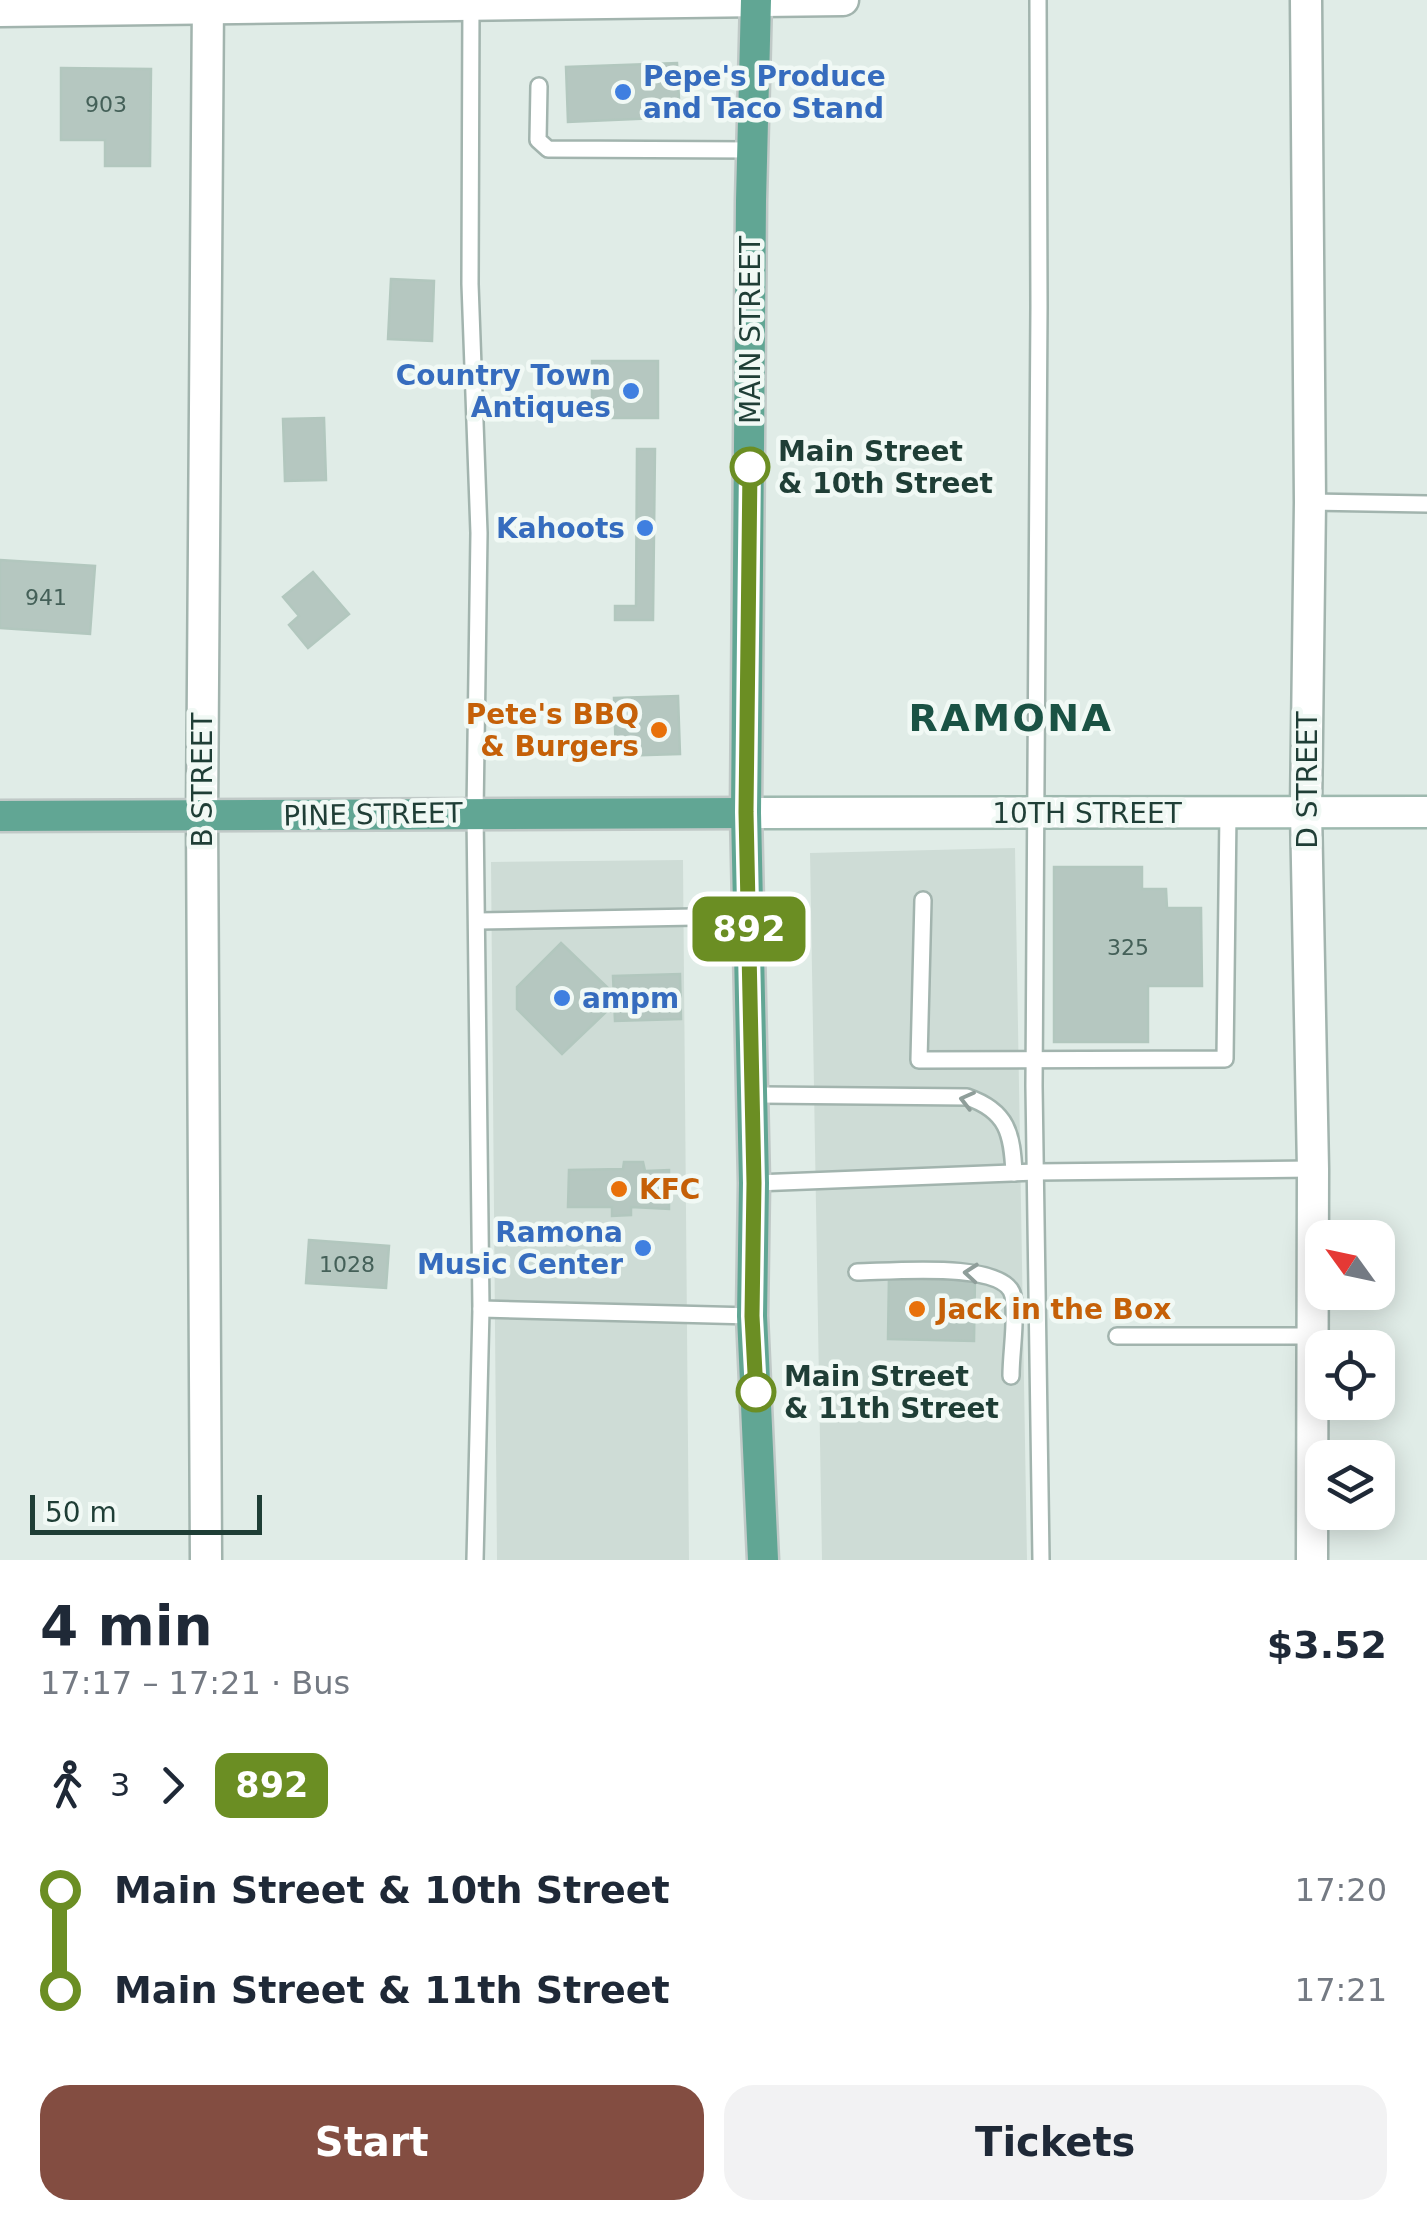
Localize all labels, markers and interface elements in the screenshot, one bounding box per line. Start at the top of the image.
place label: Pepe's Produce and Taco Stand [643,60,886,125]
marker: Pepe's Produce and Taco Stand [612,81,634,103]
house number: 903 [85,92,127,117]
street label: MAIN STREET [734,235,767,424]
place label: Country Town Antiques [396,359,611,424]
marker: Country Town Antiques [620,380,642,402]
place label: Main Street & 10th Street [778,435,993,500]
marker: Main Street & 10th Street [731,448,769,486]
place label: Kahoots [496,512,625,545]
marker: Kahoots [634,517,656,539]
house number: 941 [25,585,67,610]
district label: RAMONA [909,696,1114,740]
place label: Pete's BBQ & Burgers [466,698,639,763]
street label: D STREET [1291,710,1324,849]
street label: B STREET [186,712,219,847]
marker: Pete's BBQ & Burgers [648,719,670,741]
street label: PINE STREET [283,796,464,833]
street label: 10TH STREET [992,797,1183,830]
line badge: 892 [692,896,806,962]
text: 892 [712,909,786,949]
house number: 325 [1107,935,1149,960]
place label: ampm [582,982,679,1015]
marker: ampm [551,987,573,1009]
one-way arrow [959,1091,976,1112]
place label: KFC [639,1173,700,1206]
marker: KFC [608,1178,630,1200]
place label: Ramona Music Center [417,1216,623,1281]
north arrow [1305,1220,1395,1310]
map controls [1305,1220,1395,1530]
marker: Ramona Music Center [632,1237,654,1259]
house number: 1028 [319,1252,375,1277]
one-way arrow [962,1263,978,1284]
place label: Jack in the Box [935,1293,1171,1326]
marker: Jack in the Box [906,1298,928,1320]
button: locate [1305,1330,1395,1420]
place label: Main Street & 11th Street [784,1360,999,1425]
marker: Main Street & 11th Street [737,1373,775,1411]
button: layers [1305,1440,1395,1530]
scale bar [30,1490,262,1534]
text: 50 m [45,1496,117,1529]
text: 4 min [40,1594,213,1658]
text: $3.52 [1267,1623,1387,1667]
text: 17:17 – 17:21 · Bus [40,1664,350,1702]
icon: walk [40,1758,95,1813]
icon: forward [145,1758,200,1813]
text: 892 [235,1765,308,1805]
text: 3 [110,1766,130,1804]
text: Main Street & 10th Street [114,1868,670,1912]
text: 17:20 [1295,1871,1387,1909]
text: Main Street & 11th Street [114,1968,670,2012]
text: 17:21 [1295,1971,1387,2009]
button: Start [40,2085,704,2200]
button: Tickets [724,2085,1387,2200]

